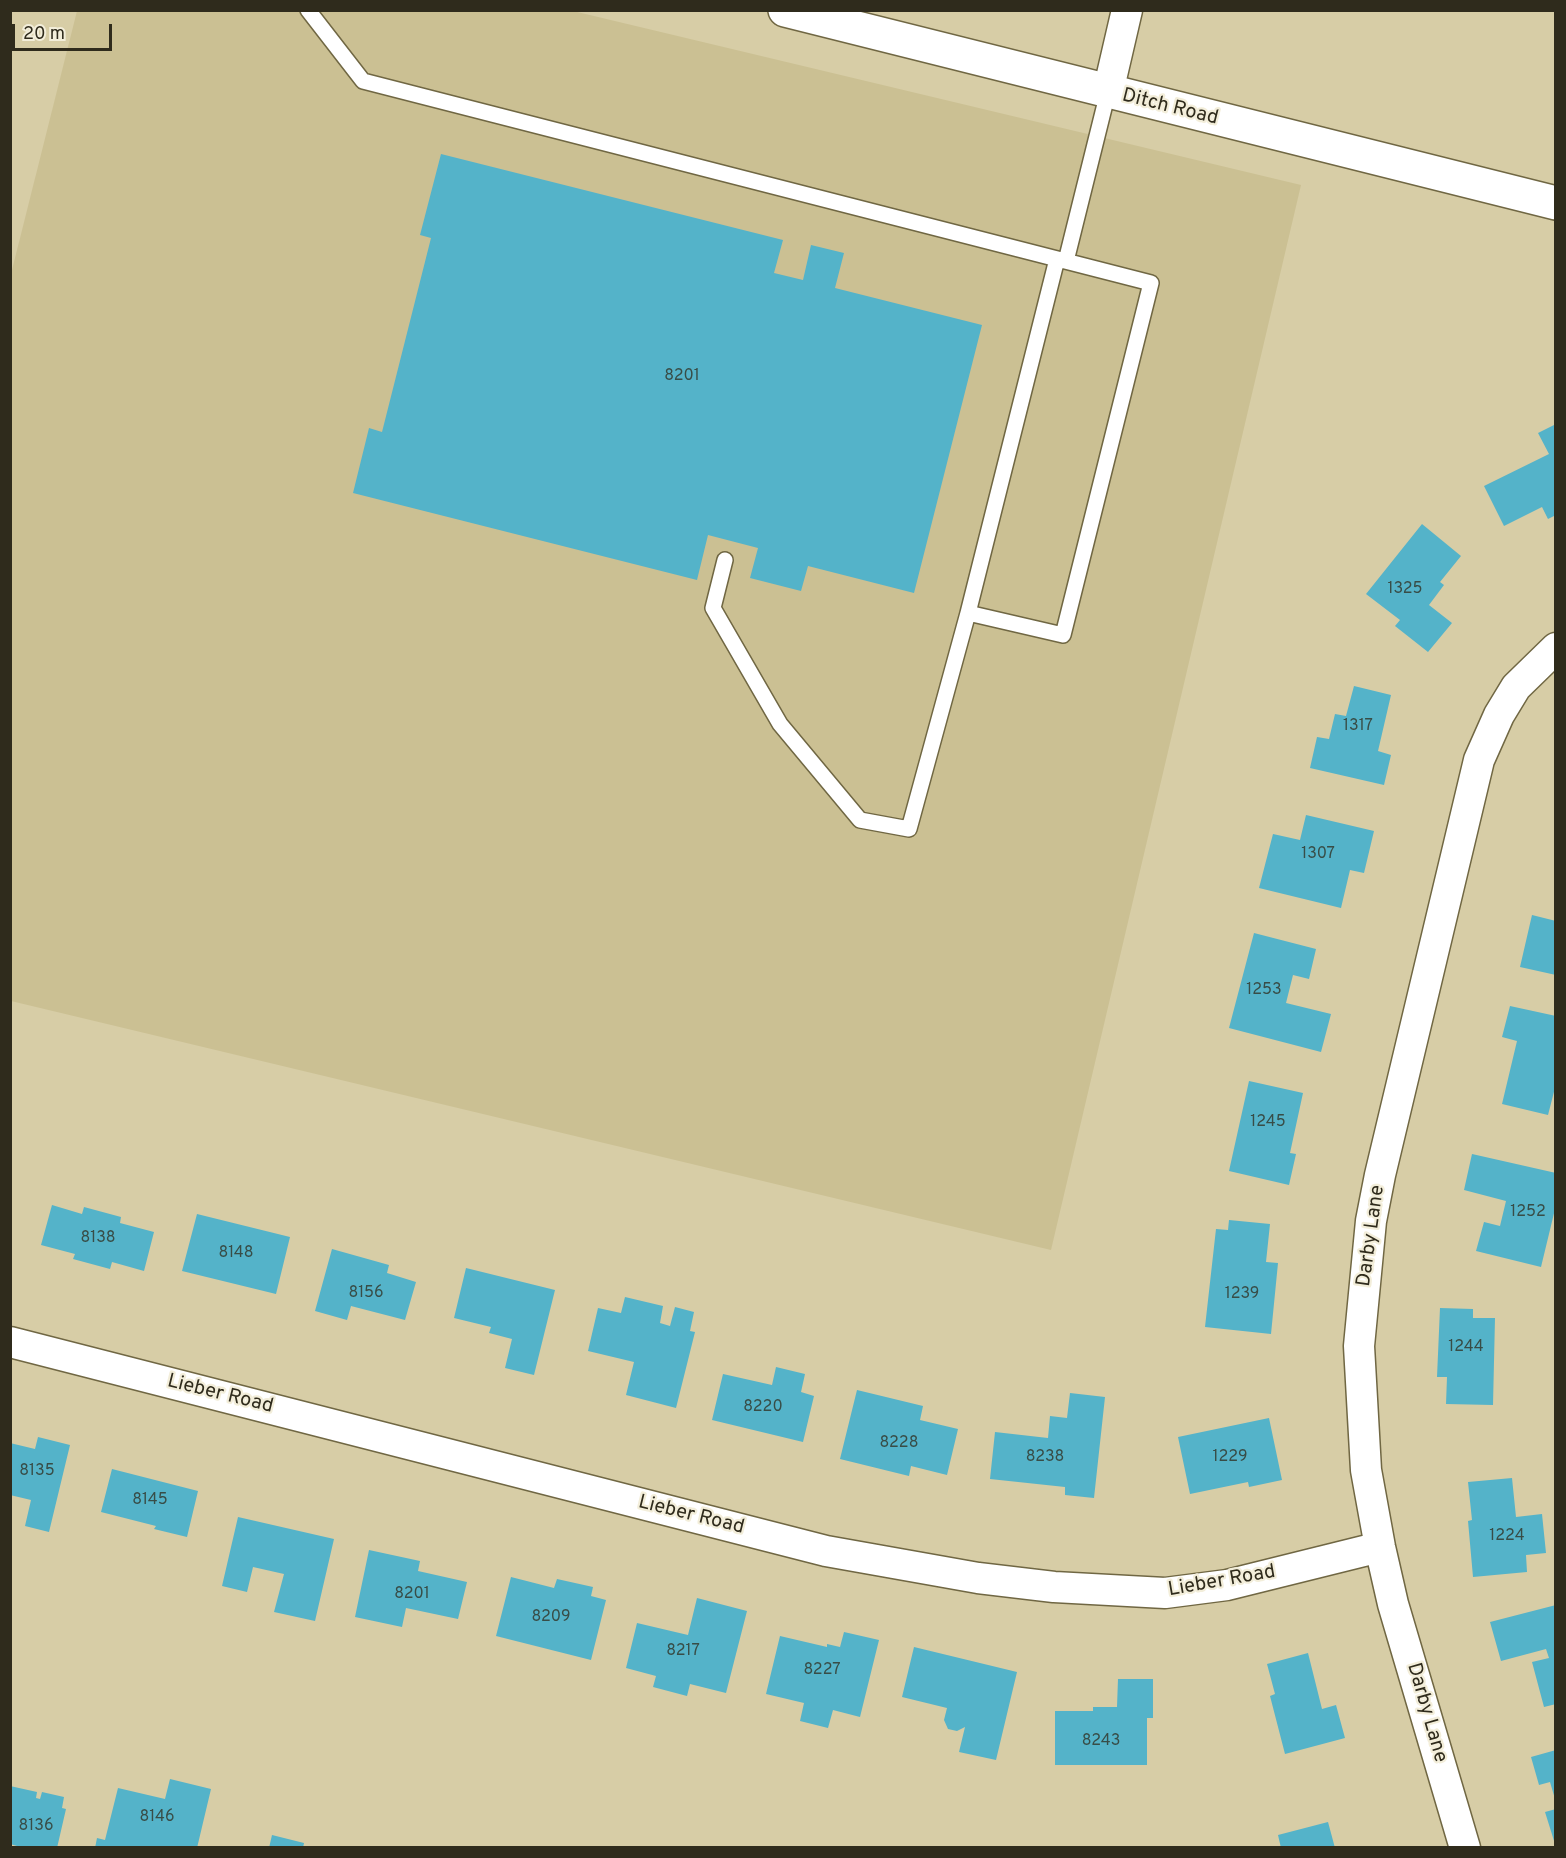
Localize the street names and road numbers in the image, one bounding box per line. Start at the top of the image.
street label: Ditch Road [1119,84,1221,132]
street label: Darby Lane [1353,1184,1391,1288]
street label: Lieber Road [165,1370,275,1420]
street label: Lieber Road [636,1491,746,1541]
street label: Lieber Road [1167,1561,1277,1603]
street label: Darby Lane [1400,1660,1452,1766]

